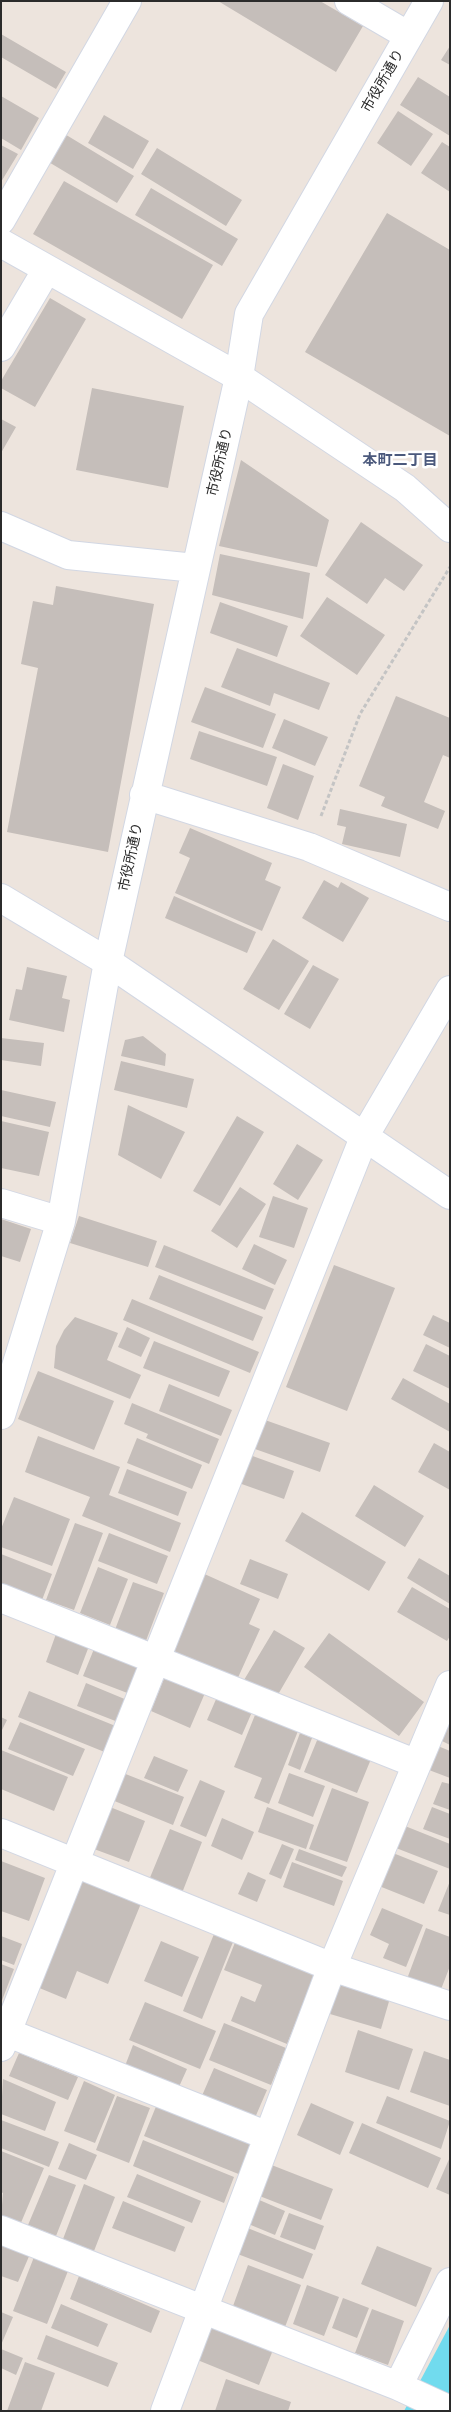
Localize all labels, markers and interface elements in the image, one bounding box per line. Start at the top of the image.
street label: 市役所通り [358,46,408,116]
street label: 市役所通り [204,426,236,498]
district label: 本町二丁目 [363,452,437,470]
street label: 市役所通り [116,821,146,893]

